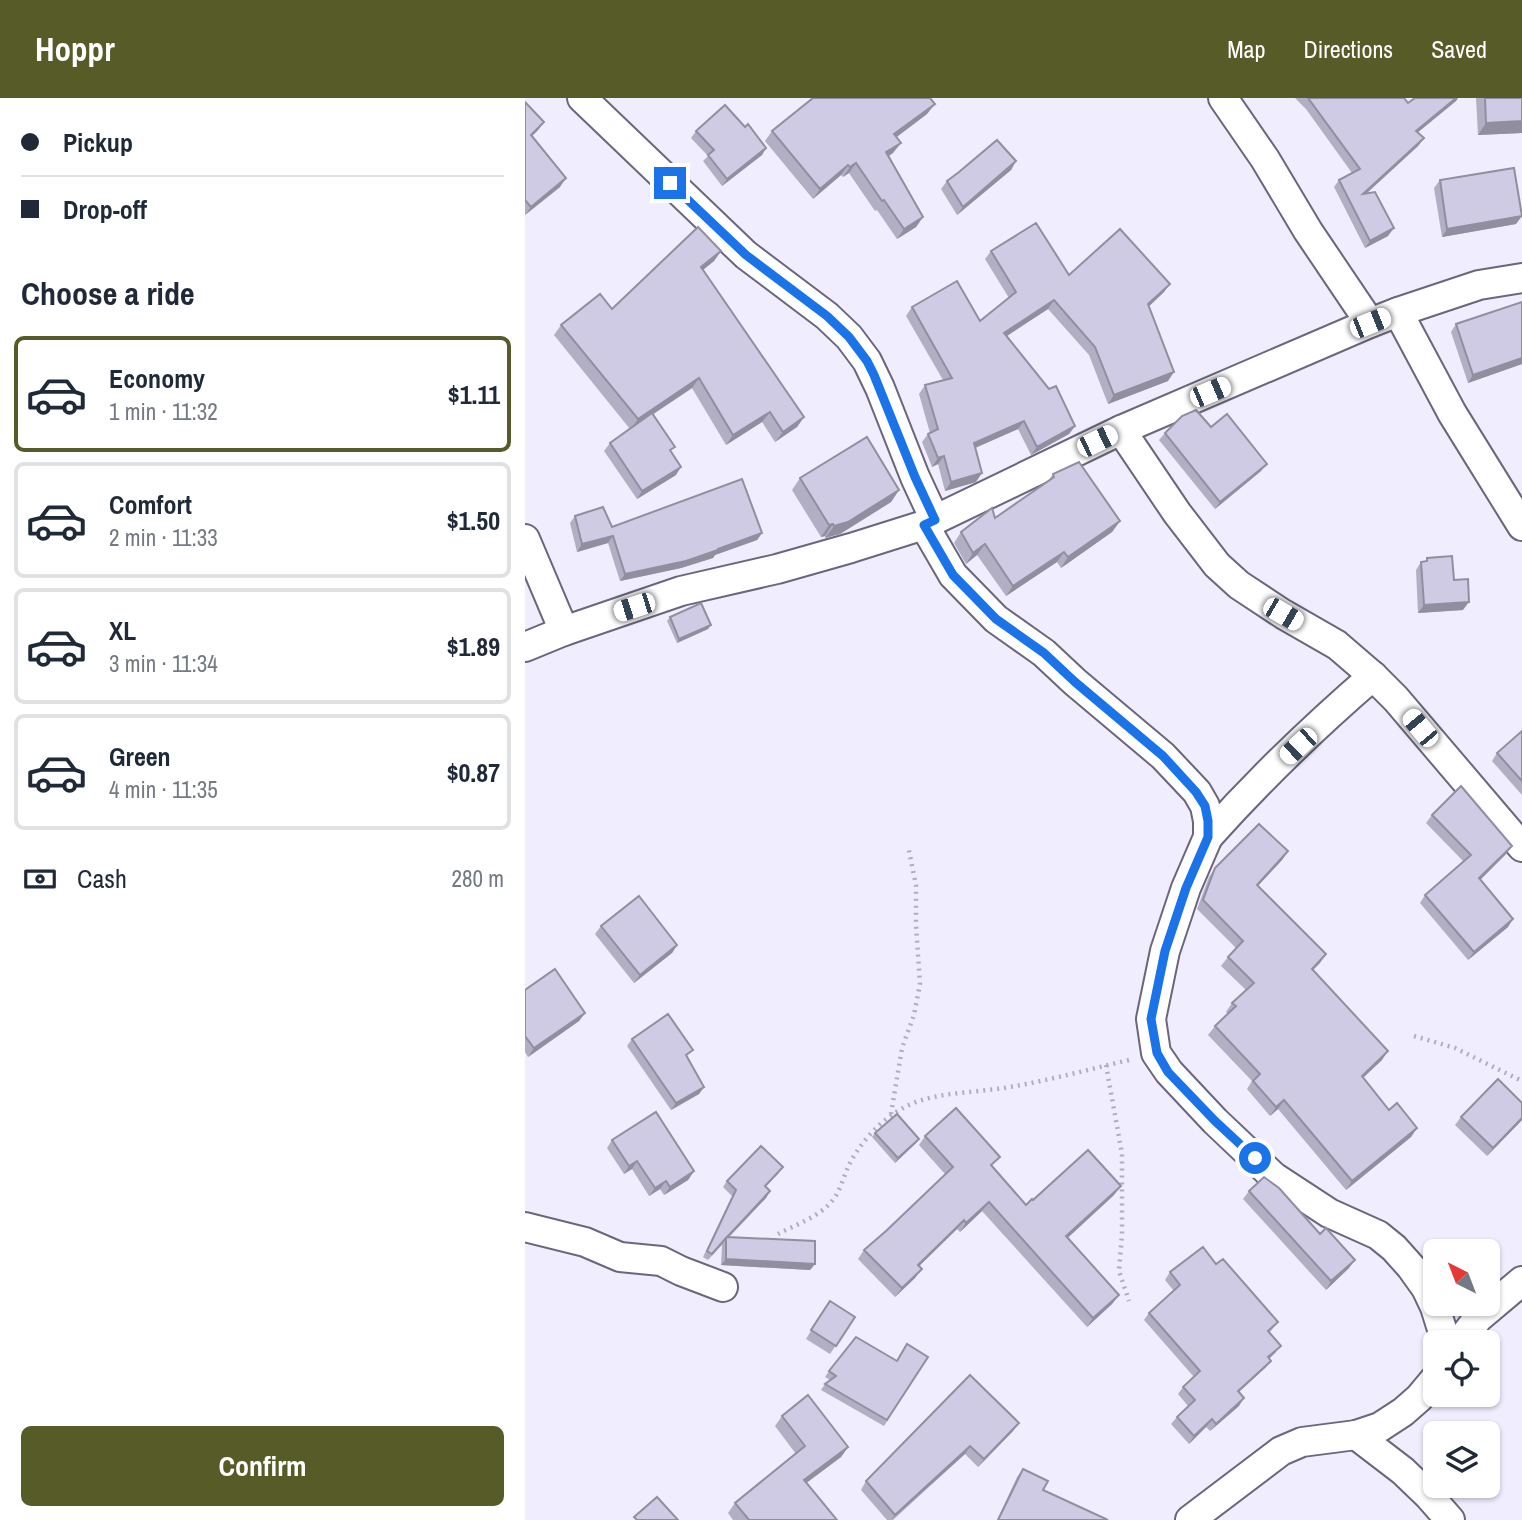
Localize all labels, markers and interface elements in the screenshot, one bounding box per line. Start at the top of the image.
text: Hoppr [35,27,115,71]
text: Map [1227,33,1265,65]
text: Directions [1303,33,1393,65]
text: Saved [1431,33,1487,65]
text: Pickup [63,125,133,160]
route end [654,167,686,199]
text: Drop-off [63,192,147,227]
text: Choose a ride [21,272,195,315]
car [1347,305,1394,341]
text: Economy [109,361,205,396]
icon: car [25,363,88,426]
car [1187,374,1234,410]
text: $1.11 [448,377,500,412]
text: 1 min · 11:32 [109,396,218,427]
car [1074,422,1121,460]
text: Comfort [109,487,192,522]
icon: car [25,489,88,552]
text: $1.50 [447,503,500,538]
text: 2 min · 11:33 [109,522,218,553]
car [611,591,658,623]
car [1260,594,1307,634]
text: XL [109,613,136,648]
icon: car [25,615,88,678]
text: $1.89 [447,629,500,664]
text: 3 min · 11:34 [109,648,218,679]
car [1399,705,1442,751]
car [1276,724,1321,768]
text: Green [109,739,171,774]
icon: car [25,741,88,804]
text: $0.87 [447,755,500,790]
text: 4 min · 11:35 [109,774,218,805]
icon: cash [21,860,59,898]
text: Cash [77,861,127,896]
text: 280 m [452,863,504,894]
route start [1239,1142,1271,1174]
north arrow [1423,1239,1500,1316]
map controls [1423,1239,1500,1498]
button: locate [1423,1330,1500,1407]
button: layers [1423,1421,1500,1498]
button: Confirm [21,1426,504,1506]

